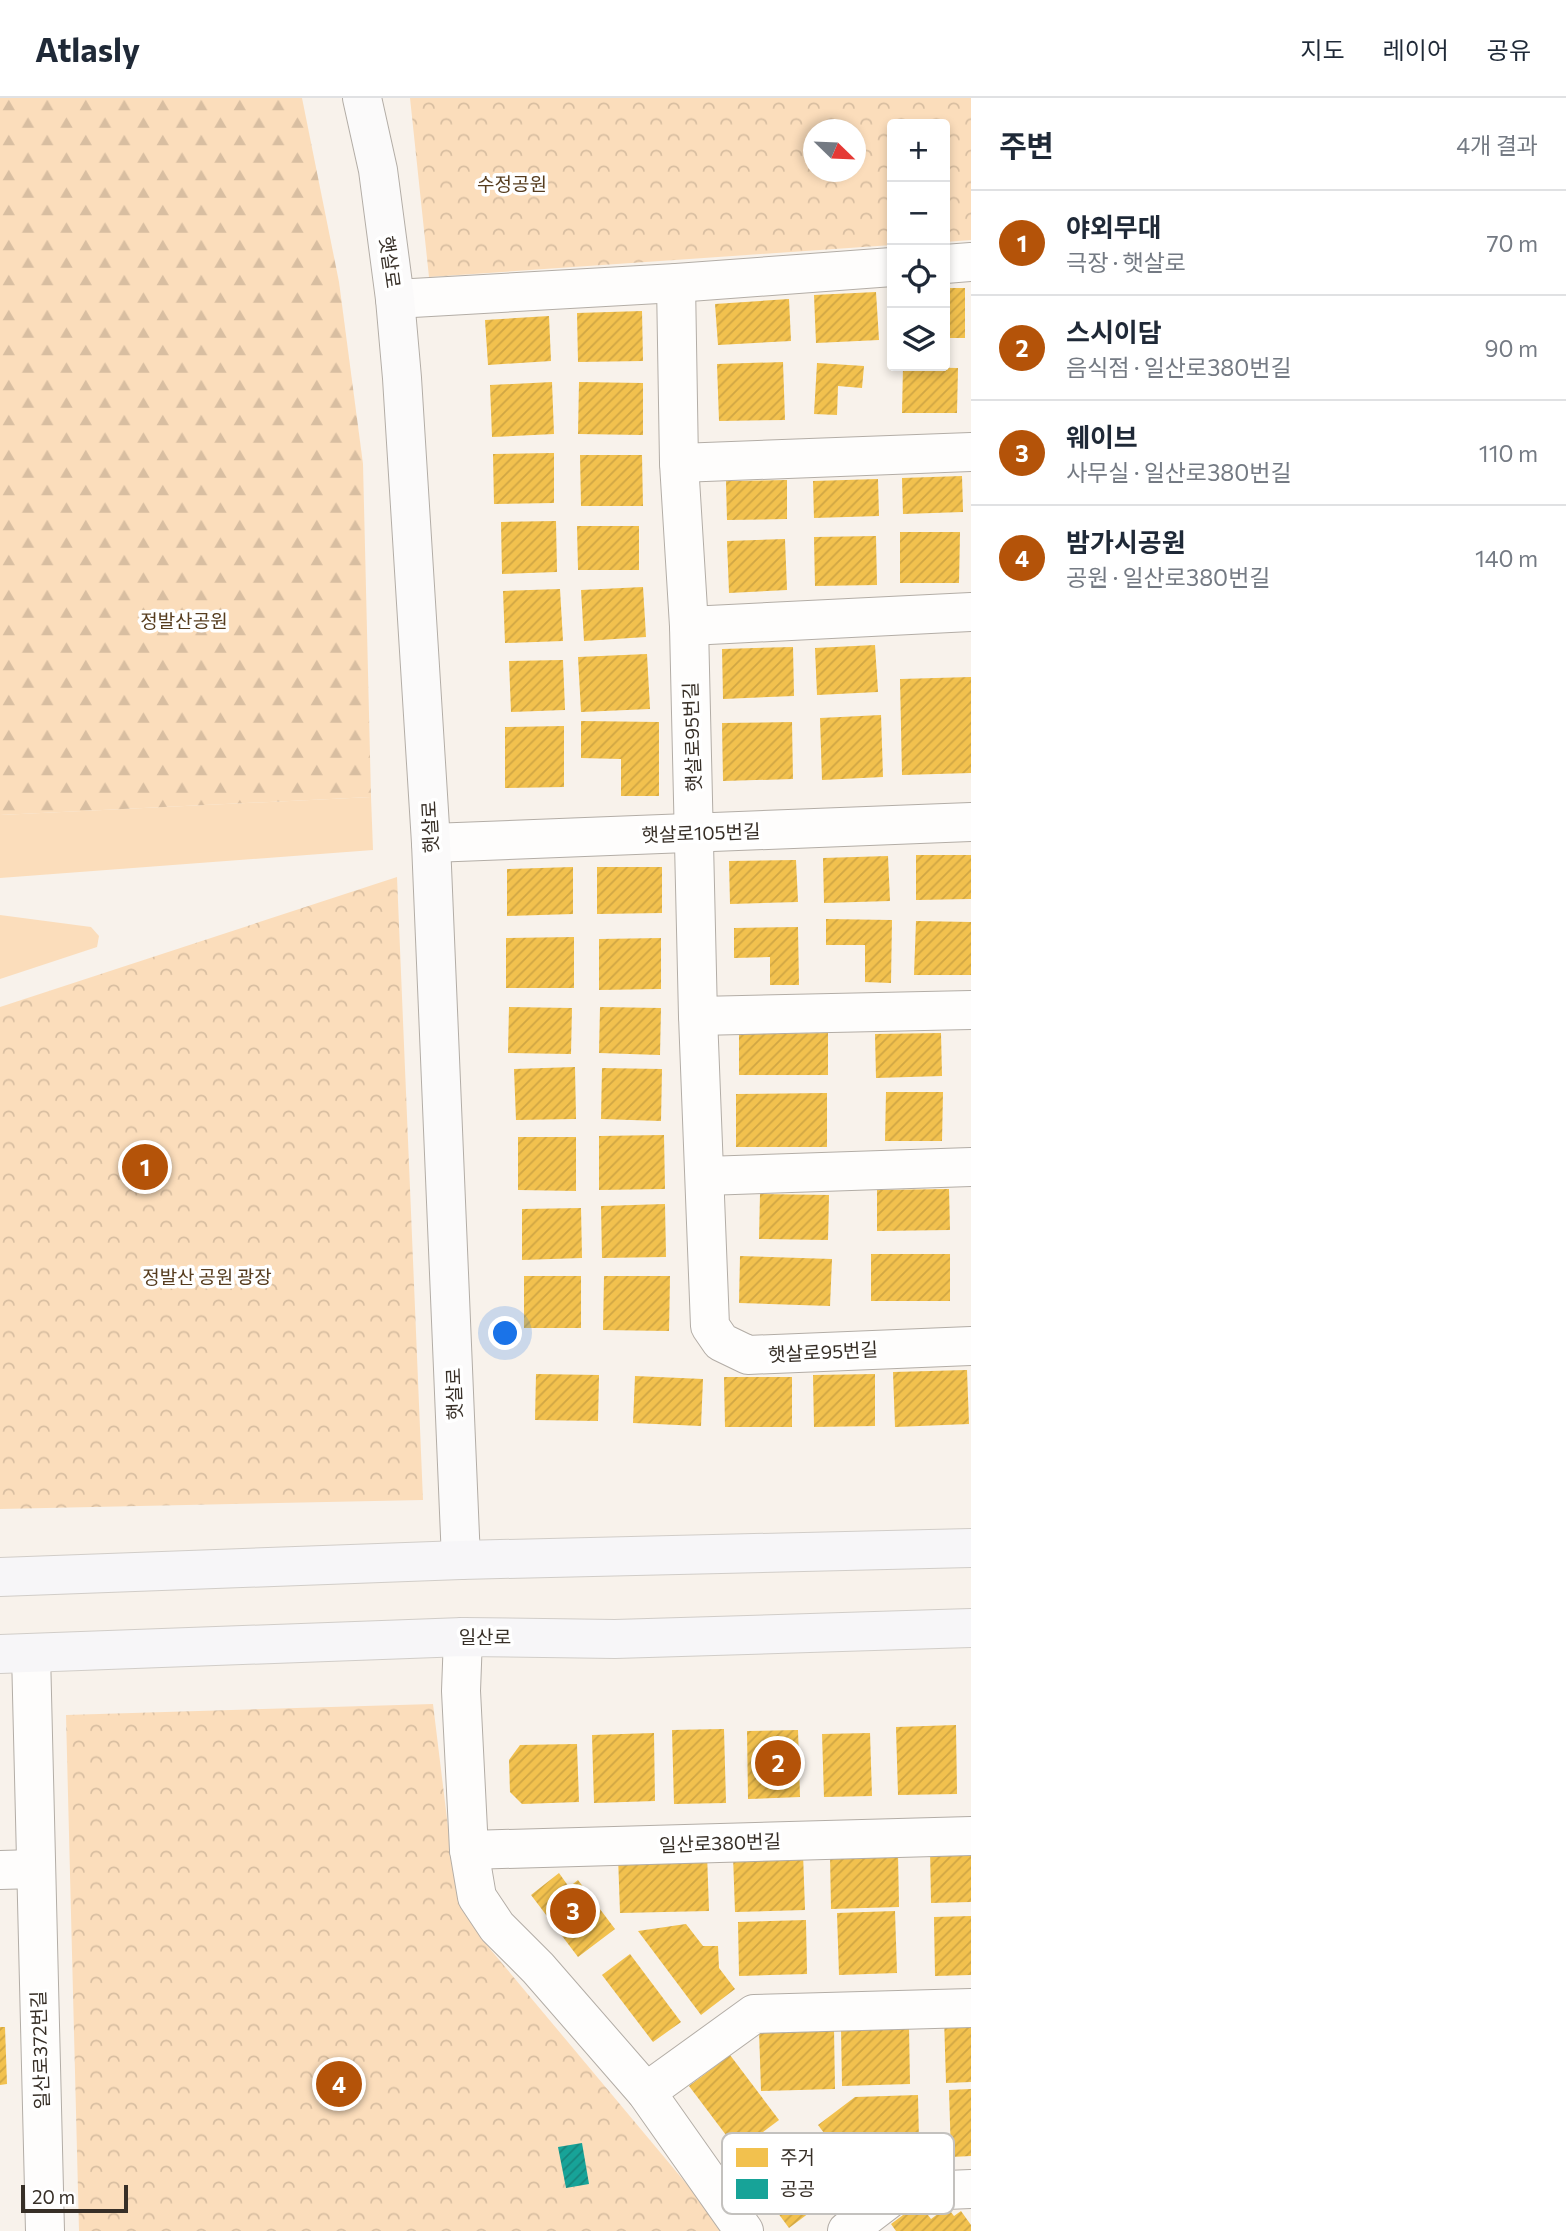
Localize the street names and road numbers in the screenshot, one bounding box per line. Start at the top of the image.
street label: 햇살로 [375,234,406,290]
street label: 햇살로95번길 [678,682,705,792]
street label: 햇살로 [417,800,442,854]
street label: 햇살로105번길 [641,819,761,846]
street label: 햇살로95번길 [768,1337,878,1366]
street label: 햇살로 [441,1367,466,1421]
street label: 일산로 [459,1625,511,1648]
street label: 일산로380번길 [659,1829,781,1856]
street label: 일산로372번길 [26,1990,53,2110]

